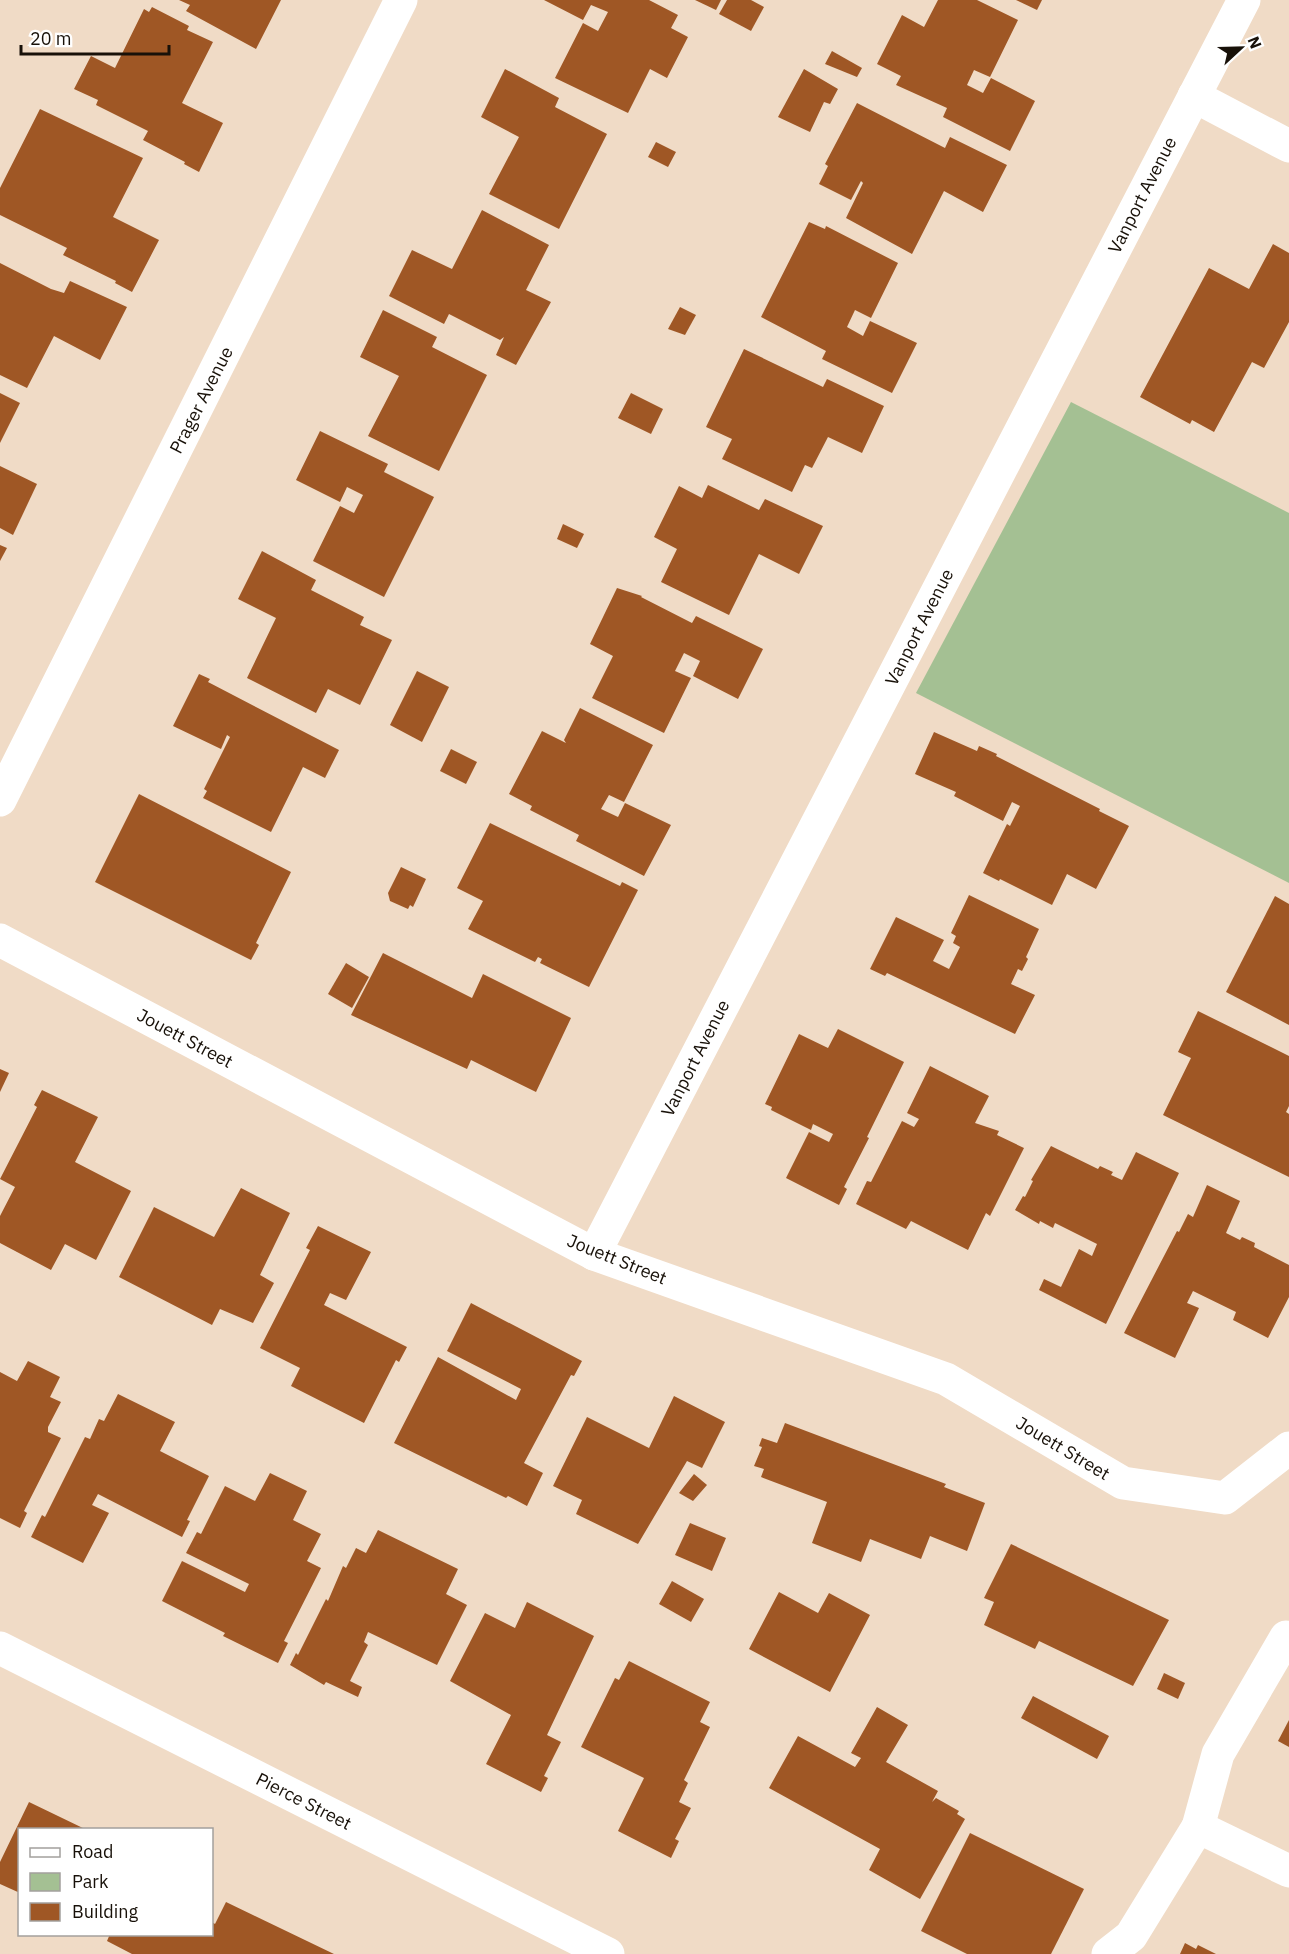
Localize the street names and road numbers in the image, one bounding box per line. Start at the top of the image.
street label: Vanport Avenue [1103,133,1181,257]
street label: Prager Avenue [164,343,238,457]
street label: Vanport Avenue [880,565,958,689]
street label: Vanport Avenue [656,996,734,1120]
street label: Jouett Street [133,1003,237,1073]
street label: Jouett Street [564,1229,670,1289]
street label: Jouett Street [1012,1411,1114,1485]
street label: Pierce Street [252,1767,356,1835]

